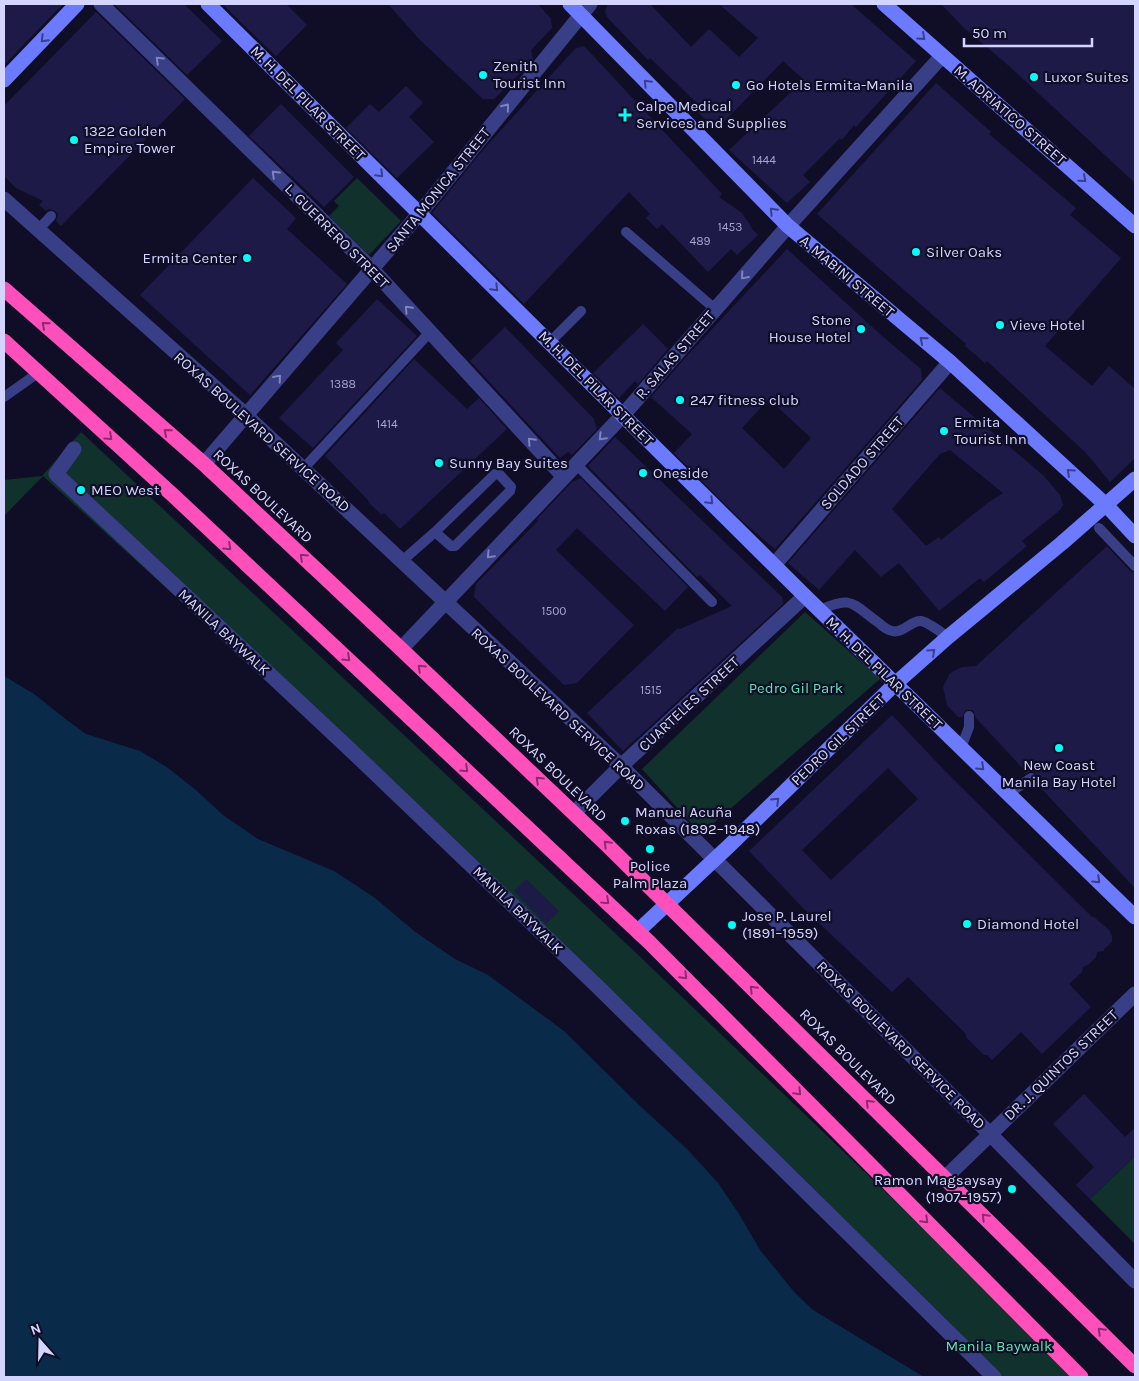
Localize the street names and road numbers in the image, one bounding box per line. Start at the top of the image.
street label: M. H. DEL PILAR STREET [247,42,370,165]
street label: M. ADRIATICO STREET [950,61,1070,169]
street label: SANTA MONICA STREET [382,124,494,256]
street label: L. GUERRERO STREET [281,180,393,292]
street label: A. MABINI STREET [796,231,898,321]
street label: R. SALAS STREET [632,307,719,403]
street label: M. H. DEL PILAR STREET [535,327,658,450]
street label: ROXAS BOULEVARD SERVICE ROAD [170,348,354,516]
street label: SOLDADO STREET [817,412,908,513]
street label: ROXAS BOULEVARD [210,445,316,547]
street label: MANILA BAYWALK [175,585,273,679]
street label: M. H. DEL PILAR STREET [822,613,946,734]
street label: ROXAS BOULEVARD SERVICE ROAD [467,624,649,794]
street label: CUARTELES STREET [635,652,743,755]
street label: PEDRO GIL STREET [787,690,889,789]
street label: ROXAS BOULEVARD [505,723,611,825]
street label: MANILA BAYWALK [469,862,567,958]
street label: ROXAS BOULEVARD SERVICE ROAD [813,957,989,1133]
street label: ROXAS BOULEVARD [796,1005,900,1109]
street label: DR. J. QUINTOS STREET [1000,1006,1122,1124]

